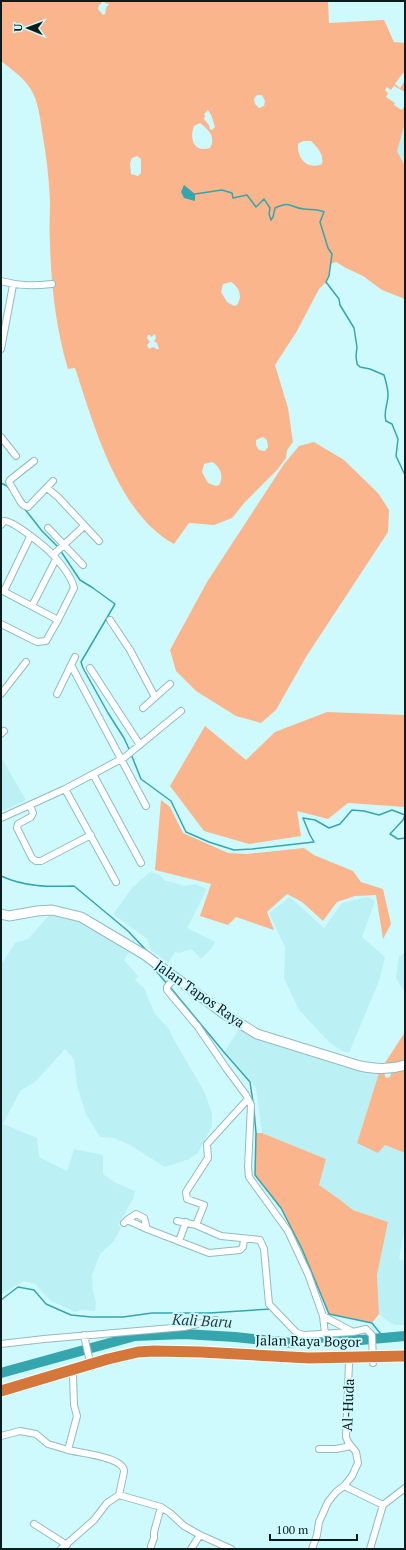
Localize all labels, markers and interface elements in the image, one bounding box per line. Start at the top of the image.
north arrow [8,8,48,48]
text: U [11,24,25,32]
street label: Jalan Tapos Raya [152,956,249,1032]
water label: Kali Baru [170,1308,233,1332]
street label: Jalan Raya Bogor [255,1330,361,1351]
street label: Al-Huda [337,1378,358,1432]
scale bar [270,1516,357,1542]
text: 100 m [276,1522,309,1537]

